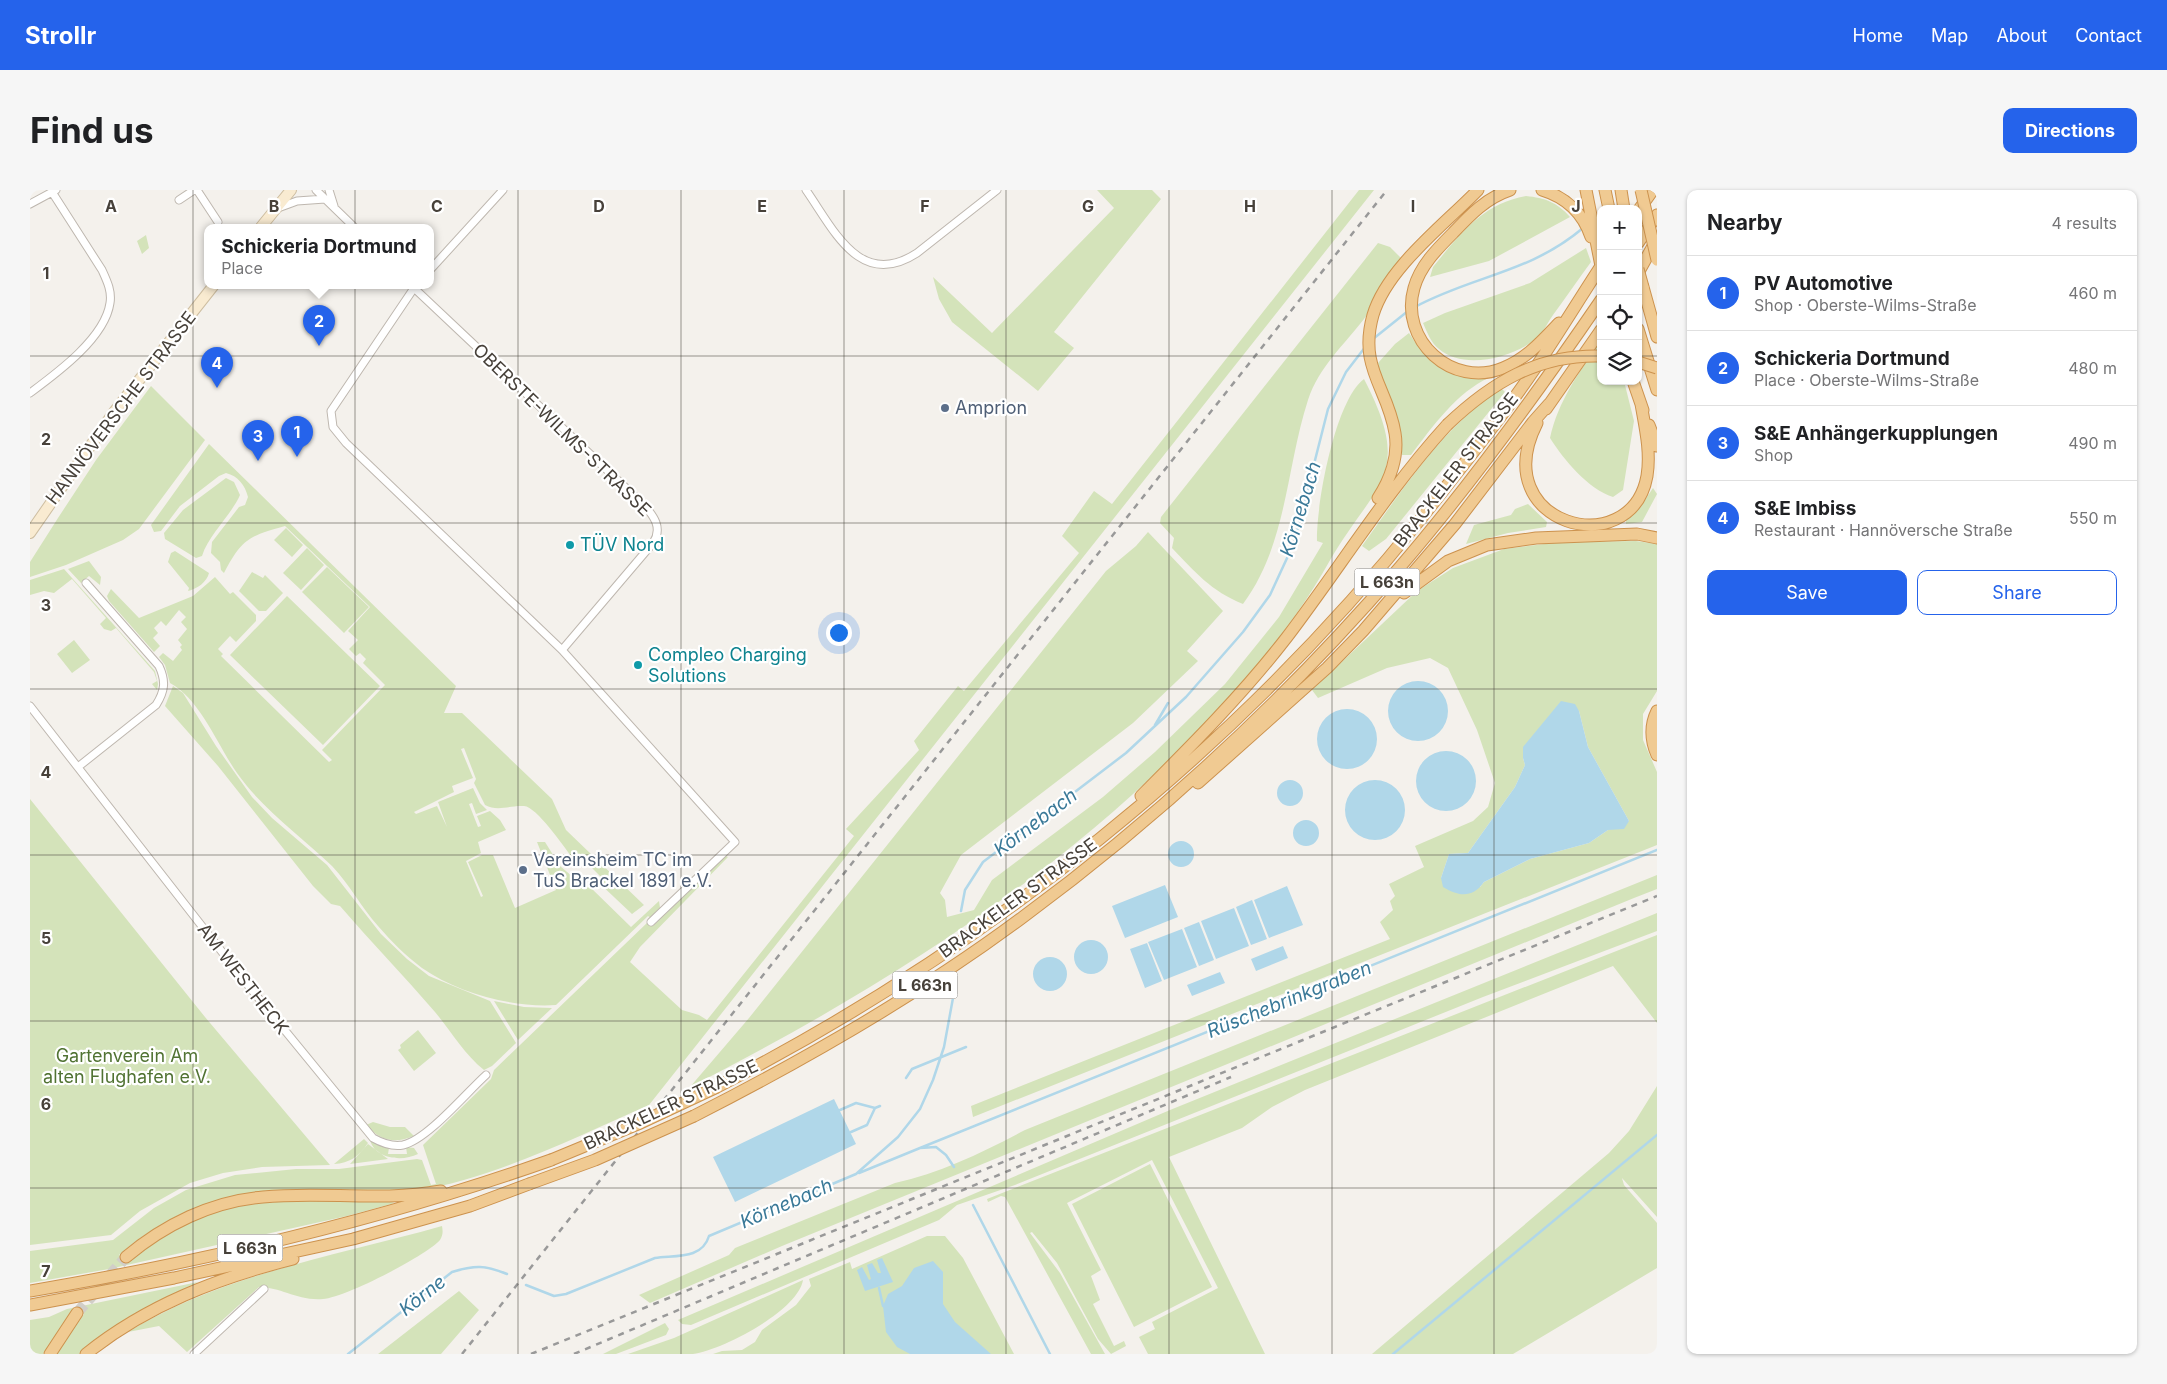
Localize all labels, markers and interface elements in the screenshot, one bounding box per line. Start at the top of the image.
text: Strollr [25,21,96,50]
text: Home [1853,25,1903,46]
text: Map [1931,25,1968,46]
text: About [1996,25,2047,46]
text: Contact [2075,25,2142,46]
button: Directions [2003,108,2137,153]
text: Find us [30,109,154,151]
text: A [105,196,117,216]
text: B [269,196,279,216]
text: C [431,196,443,216]
text: D [593,196,605,216]
text: E [757,196,767,216]
text: F [920,196,930,216]
text: G [1082,196,1094,216]
text: H [1244,196,1256,216]
text: I [1411,196,1415,216]
text: J [1571,196,1581,216]
map controls [1597,205,1642,385]
button: + [1597,205,1642,250]
text: Nearby [1707,210,1782,235]
text: 4 results [2052,213,2117,233]
popup [204,224,434,289]
text: Schickeria Dortmund [221,235,417,258]
button: − [1597,250,1642,295]
text: Place [221,258,263,278]
text: 1 [43,263,49,283]
text: PV Automotive [1754,272,1893,295]
text: 1 [1720,283,1726,303]
text: 460 m [2068,283,2117,303]
button: locate [1597,295,1642,340]
text: Shop · Oberste-Wilms-Straße [1754,295,1977,315]
pin: 2 [303,305,335,346]
street label: HANNÖVERSCHE STRASSE [40,307,200,508]
street label: OBERSTE-WILMS-STRASSE [469,339,656,520]
button: layers [1597,340,1642,385]
pin: 4 [201,347,233,388]
text: Schickeria Dortmund [1754,347,1950,370]
text: 2 [1718,358,1728,378]
text: 480 m [2068,358,2117,378]
text: Place · Oberste-Wilms-Straße [1754,370,1979,390]
street label: BRACKELER STRASSE [1389,388,1522,551]
place label: Amprion [955,397,1027,418]
marker: Amprion [939,402,951,414]
pin: 1 [281,416,313,457]
pin: 3 [242,420,274,461]
text: S&E Anhängerkupplungen [1754,422,1998,445]
text: 2 [41,429,51,449]
text: 3 [1718,433,1728,453]
text: 490 m [2068,433,2117,453]
text: Shop [1754,445,1793,465]
water label: Körnebach [1275,459,1326,560]
text: S&E Imbiss [1754,497,1856,520]
text: 4 [1718,508,1728,528]
text: 550 m [2069,508,2117,528]
text: Restaurant · Hannöversche Straße [1754,520,2013,540]
place label: TÜV Nord [580,533,664,555]
marker: TÜV Nord [564,539,576,551]
road number: L 663n [1354,568,1420,596]
button: Save [1707,570,1907,615]
button: Share [1917,570,2117,615]
text: 3 [41,595,51,615]
your location [826,620,852,646]
place label: Compleo Charging Solutions [648,644,807,686]
marker: Compleo Charging Solutions [632,659,644,671]
text: 4 [41,762,52,782]
water label: Körnebach [989,784,1082,861]
street label: BRACKELER STRASSE [935,833,1101,962]
place label: Vereinsheim TC im TuS Brackel 1891 e.V. [533,849,712,891]
marker: Vereinsheim TC im TuS Brackel 1891 e.V. [517,864,529,876]
street label: AM WESTHECK [194,919,293,1038]
text: 5 [41,928,51,948]
water label: Rüschebrinkgraben [1204,956,1375,1043]
road number: L 663n [892,972,958,998]
park label: Gartenverein Am alten Flughafen e.V. [43,1045,211,1087]
street label: BRACKELER STRASSE [580,1055,761,1154]
text: 6 [41,1094,51,1114]
water label: Körnebach [736,1174,836,1233]
road number: L 663n [218,1234,282,1262]
text: 7 [41,1261,51,1281]
water label: Körne [394,1270,450,1321]

